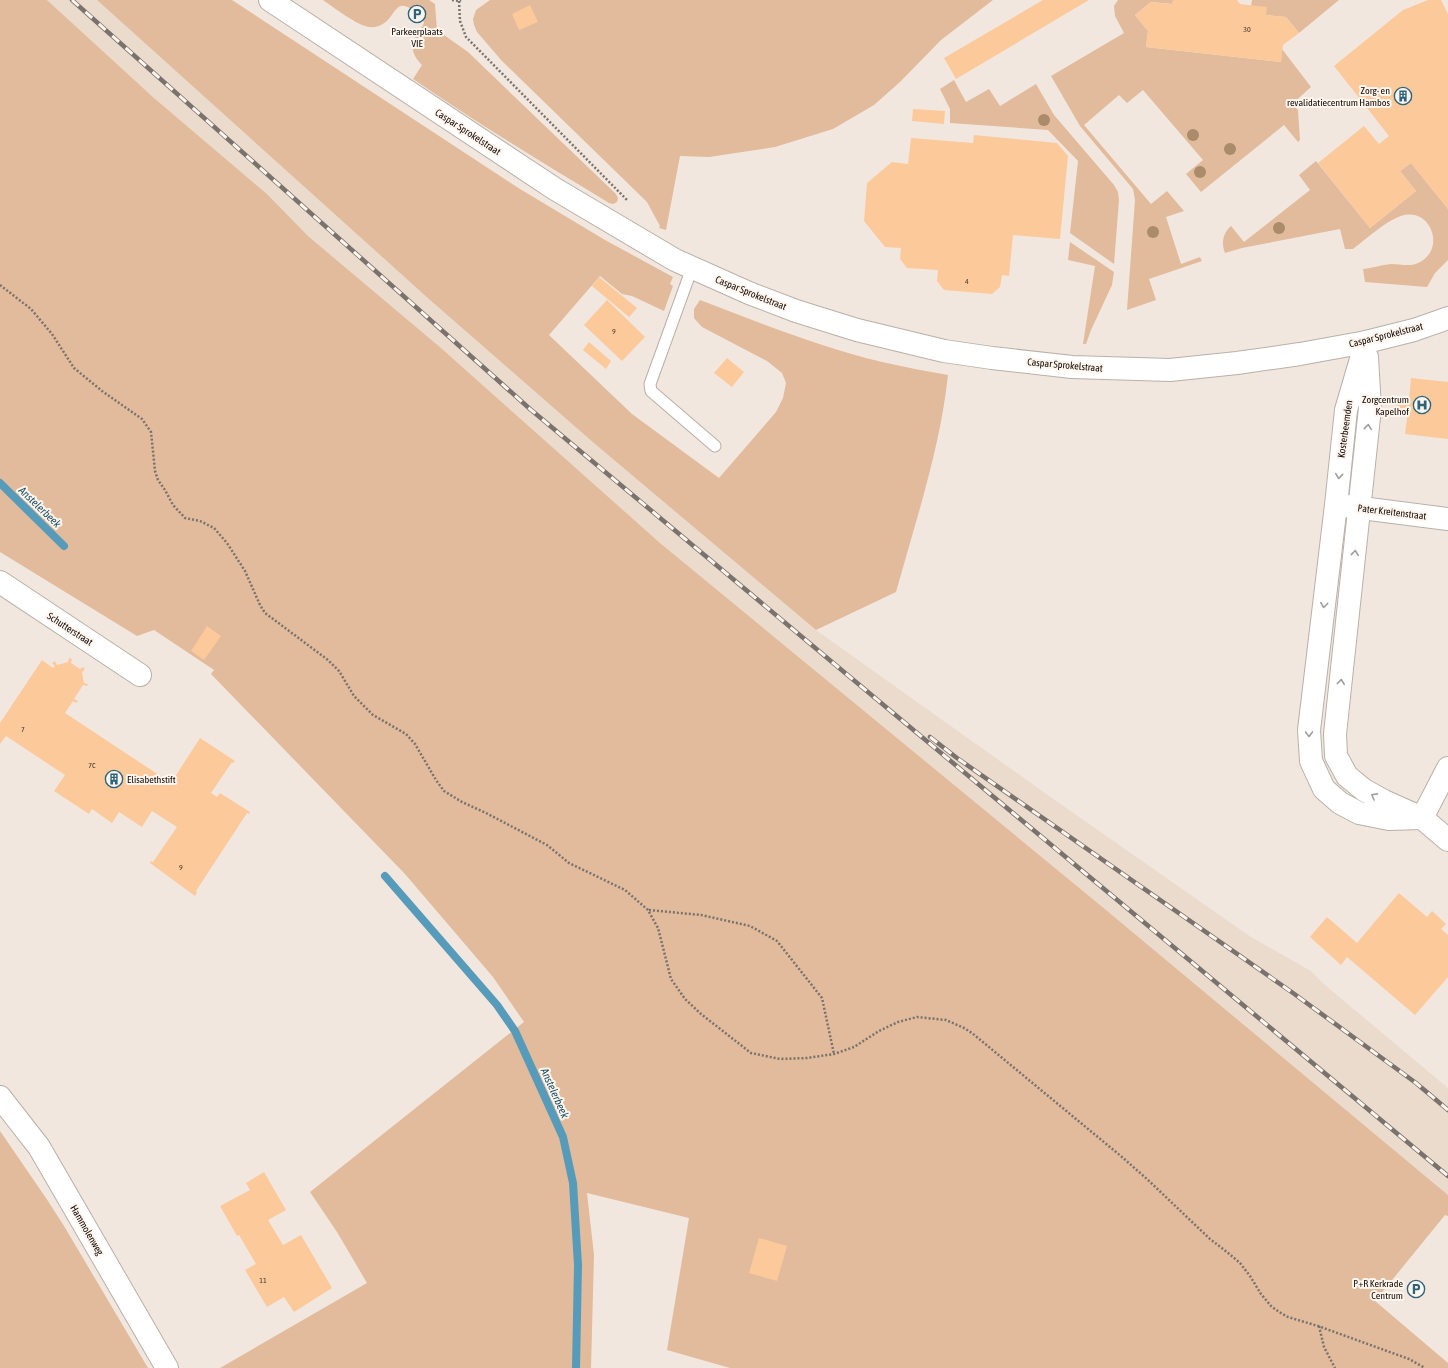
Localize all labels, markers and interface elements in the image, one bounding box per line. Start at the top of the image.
parking icon: Parkeerplaats VIE [407,4,427,24]
house number: 30 [1243,25,1251,34]
place label: Parkeerplaats VIE [391,26,443,49]
place label: Zorg- en revalidatiecentrum Hambos [1287,85,1390,108]
building icon: Zorg- en revalidatiecentrum Hambos [1393,86,1413,106]
street label: Caspar Sprokelstraat [433,107,503,157]
street label: Caspar Sprokelstraat [714,274,788,312]
house number: 4 [965,277,969,286]
street label: Caspar Sprokelstraat [1348,320,1424,349]
house number: 9 [612,327,616,336]
street label: Caspar Sprokelstraat [1027,356,1103,374]
place label: Zorgcentrum Kapelhof [1362,394,1409,417]
hospital icon: Zorgcentrum Kapelhof [1412,395,1432,415]
street label: Kosterbeemden [1335,399,1355,459]
one-way arrow [1363,424,1372,430]
one-way arrow [1335,473,1344,479]
water label: Anstelerbeek [16,483,64,530]
street label: Pater Kreitenstraat [1357,502,1427,522]
one-way arrow [1350,550,1359,556]
one-way arrow [1320,602,1329,608]
street label: Schutterstraat [45,610,95,648]
one-way arrow [1336,679,1345,685]
house number: 7 [21,725,25,734]
one-way arrow [1305,731,1313,737]
house number: 7C [88,761,96,770]
building icon: Elisabethstift [104,769,124,789]
place label: Elisabethstift [127,774,176,785]
one-way arrow [1371,793,1378,800]
house number: 9 [179,863,183,872]
water label: Anstelerbeek [538,1065,571,1120]
street label: Hammolenweg [68,1203,106,1258]
house number: 11 [259,1276,267,1285]
place label: P+R Kerkrade Centrum [1353,1278,1403,1301]
parking icon: P+R Kerkrade Centrum [1406,1279,1426,1299]

